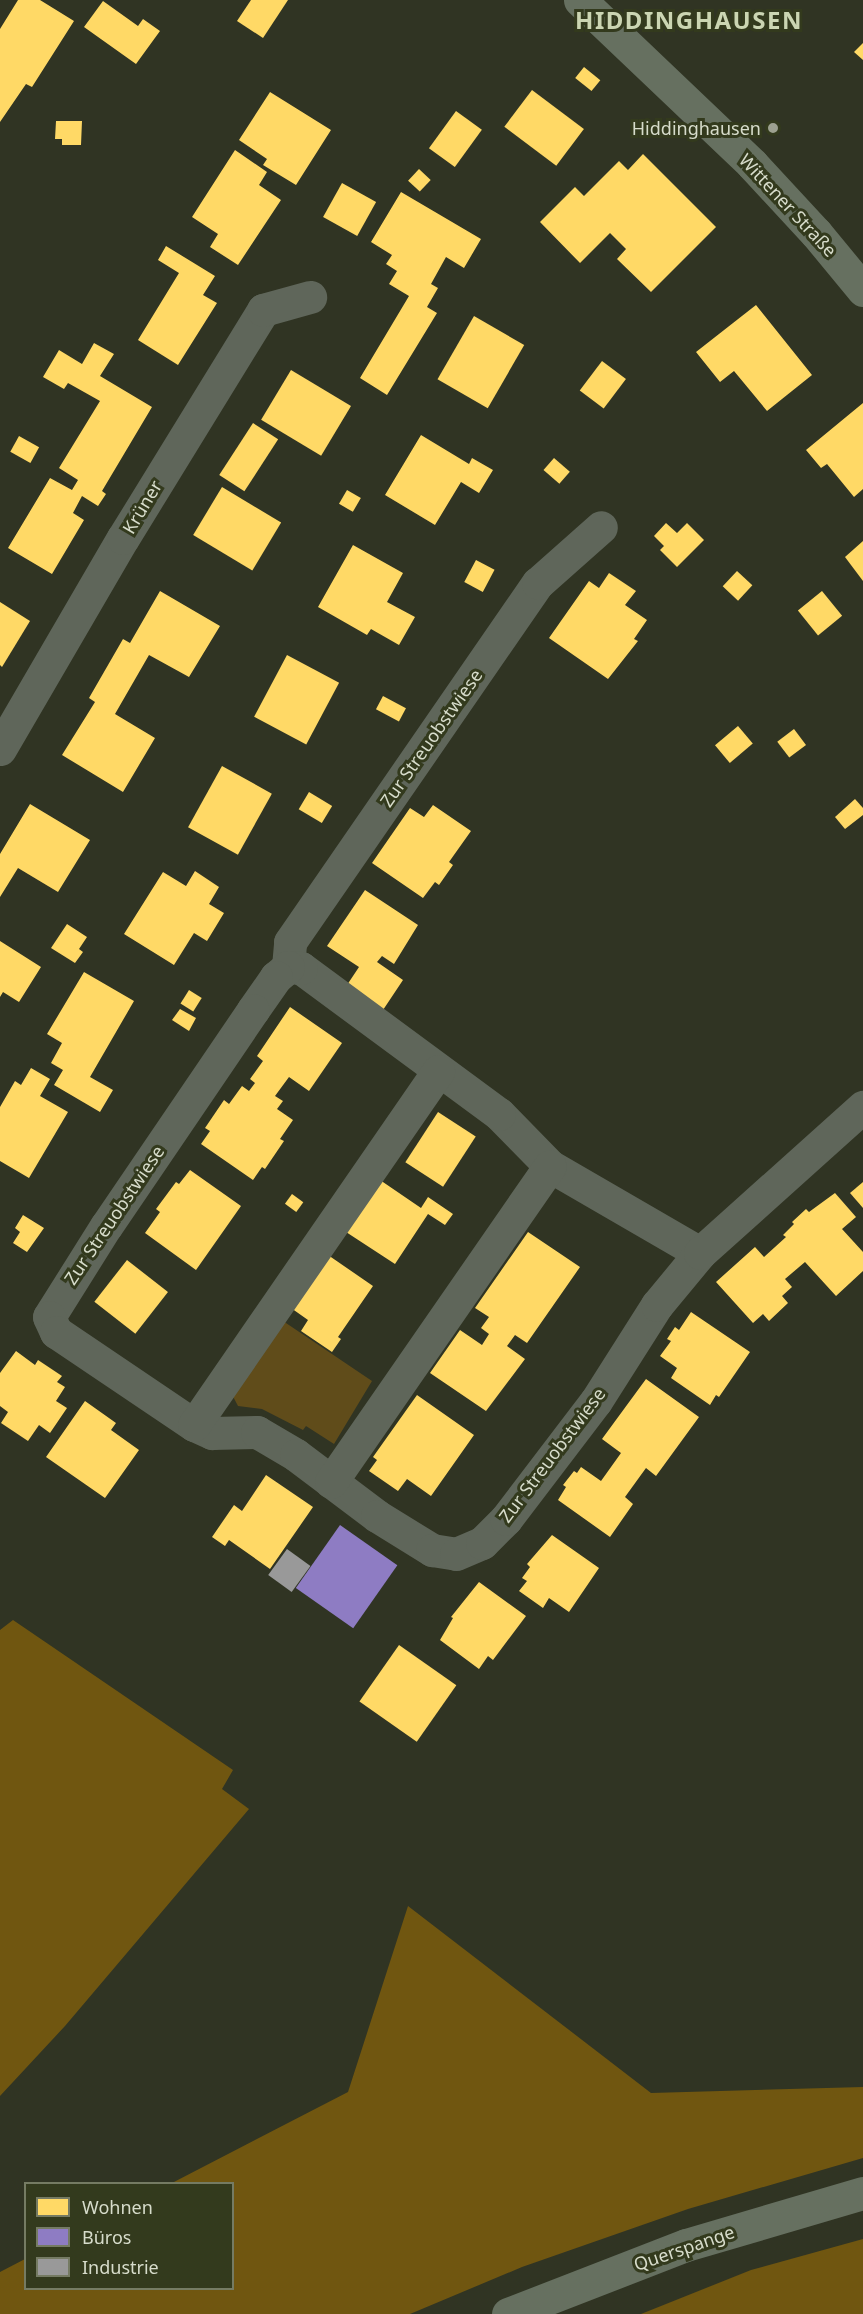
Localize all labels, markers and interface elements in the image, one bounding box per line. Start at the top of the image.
district label: HIDDINGHAUSEN [575,6,803,34]
place label: Hiddinghausen [632,117,761,139]
marker: Hiddinghausen [766,121,780,135]
street label: Wittener Straße [735,149,841,261]
street label: Krüner [118,476,166,538]
street label: Zur Streuobstwiese [375,665,487,811]
street label: Zur Streuobstwiese [59,1141,169,1289]
street label: Zur Streuobstwiese [494,1383,610,1527]
legend [24,2182,234,2290]
text: Wohnen [82,2195,153,2219]
street label: Querspange [631,2221,737,2275]
text: Büros [82,2225,131,2249]
text: Industrie [82,2255,159,2279]

